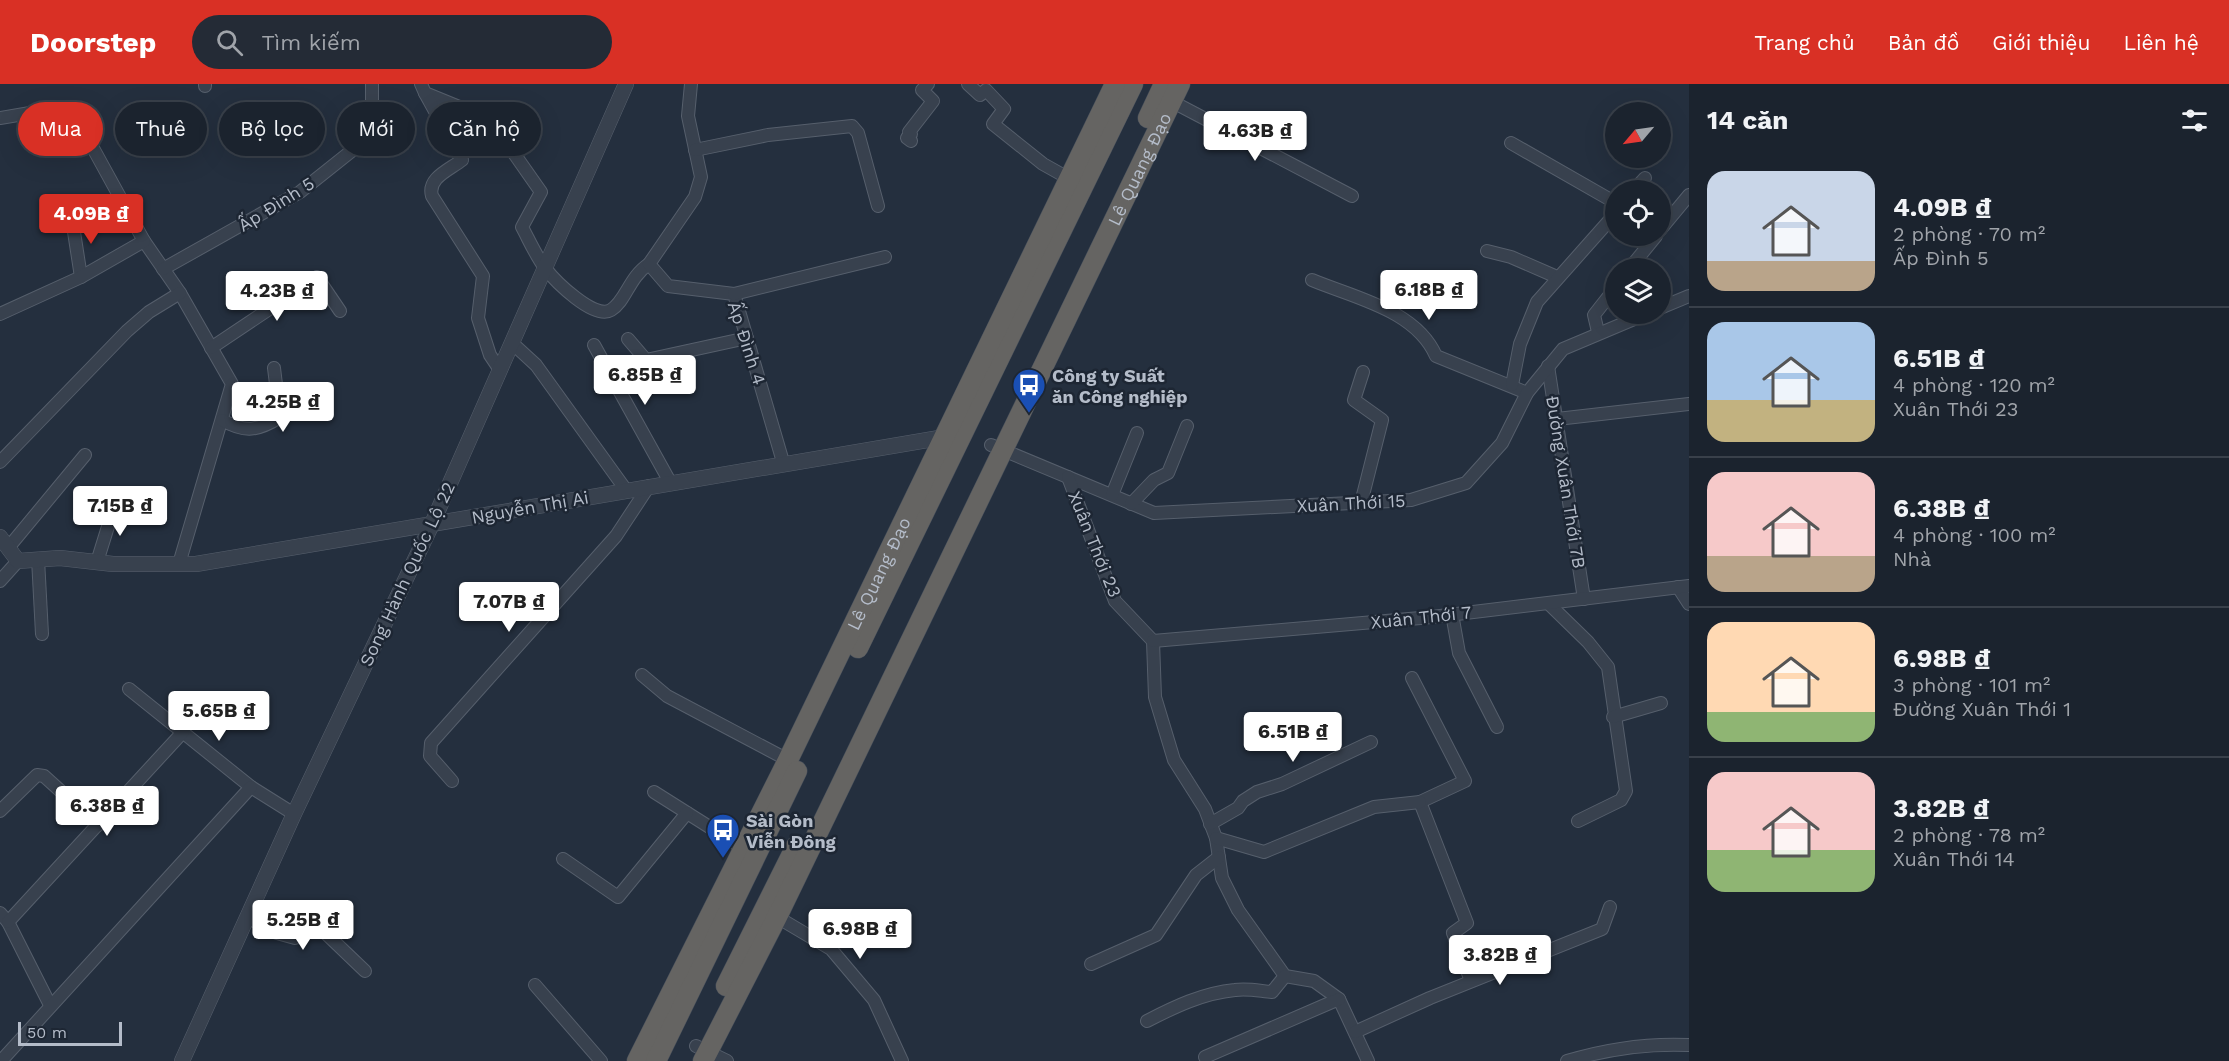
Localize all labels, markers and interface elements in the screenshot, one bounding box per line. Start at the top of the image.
search box [192,15,612,69]
text: Doorstep [30,26,156,59]
icon: search [213,26,246,59]
text: Tìm kiếm [261,30,361,55]
text: Trang chủ [1754,30,1855,55]
text: Bản đồ [1888,30,1959,55]
text: Giới thiệu [1992,30,2090,55]
text: Liên hệ [2123,30,2199,55]
chip: Mua [18,102,103,156]
chip: Thuê [115,102,207,156]
chip: Bộ lọc [219,102,325,156]
chip: Mới [337,102,415,156]
chip: Căn hộ [427,102,541,156]
north arrow [1605,102,1671,168]
map controls [1605,102,1671,324]
icon: filters [2178,104,2211,137]
text: 14 căn [1707,105,1788,135]
street label: Lê Quang Đạo [1103,109,1175,229]
pin: 4.63B ₫ [1200,111,1310,162]
text: 4.63B ₫ [1218,118,1292,142]
street label: Ấp Đình 5 [233,171,318,236]
button: locate [1605,180,1671,246]
text: 4.09B ₫ [1893,192,1991,222]
pin: 4.09B ₫ [36,194,146,245]
icon: home [1755,195,1827,267]
text: 4.09B ₫ [53,201,129,225]
text: 2 phòng · 70 m² [1893,222,2045,246]
text: Ấp Đình 5 [1893,246,1989,270]
button: layers [1605,258,1671,324]
pin: 6.18B ₫ [1374,270,1484,321]
pin: 4.23B ₫ [222,271,332,322]
text: 6.18B ₫ [1394,277,1464,301]
text: 4.23B ₫ [240,278,314,302]
street label: Ấp Đình 4 [724,298,771,387]
text: 6.51B ₫ [1893,343,1985,373]
icon: home [1755,346,1827,418]
pin: 6.85B ₫ [590,355,700,406]
text: 6.85B ₫ [608,362,682,386]
place label: Công ty Suất ăn Công nghiệp [1052,365,1188,407]
bus stop icon: Công ty Suất ăn Công nghiệp [1011,367,1047,414]
text: 4 phòng · 120 m² [1893,373,2055,397]
pin: 4.25B ₫ [228,382,338,433]
text: 4.25B ₫ [246,389,320,413]
street label: Đường Xuân Thới 7B [1542,394,1590,570]
text: Xuân Thới 23 [1893,397,2018,421]
street label: Song Hành Quốc Lộ 22 [355,479,459,669]
pin: 7.15B ₫ [65,486,175,537]
street label: Nguyễn Thị Ai [470,486,590,528]
street label: Xuân Thới 23 [1064,488,1126,600]
street label: Xuân Thới 15 [1296,490,1406,516]
text: 7.15B ₫ [87,493,153,517]
text: 6.38B ₫ [1893,493,1990,523]
icon: home [1755,496,1827,568]
street label: Lê Quang Đạo [842,514,914,633]
text: 4 phòng · 100 m² [1893,523,2056,547]
text: Nhà [1893,547,1931,571]
pin: 7.07B ₫ [454,582,564,633]
text: 7.07B ₫ [473,589,545,613]
street label: Xuân Thới 7 [1370,601,1472,633]
text: 6.98B ₫ [1893,643,1991,673]
icon: home [1755,646,1827,718]
text: 3 phòng · 101 m² [1893,673,2050,697]
pin: 5.65B ₫ [164,691,274,742]
text: Đường Xuân Thới 1 [1893,697,2071,721]
text: 5.65B ₫ [182,698,256,722]
pin: 6.51B ₫ [1238,712,1348,763]
text: 6.51B ₫ [1258,719,1328,743]
pin: 6.38B ₫ [52,786,162,837]
text: 6.38B ₫ [70,793,144,817]
text: 3.82B ₫ [1893,793,1989,823]
icon: home [1755,796,1827,868]
place label: Sài Gòn Viễn Đông [746,810,837,852]
bus stop icon: Sài Gòn Viễn Đông [705,812,741,859]
text: 2 phòng · 78 m² [1893,823,2045,847]
text: Xuân Thới 14 [1893,847,2015,871]
pin: 5.25B ₫ [248,900,358,951]
text: 5.25B ₫ [266,907,340,931]
pin: 6.98B ₫ [805,909,915,960]
text: 6.98B ₫ [822,916,898,940]
pin: 3.82B ₫ [1445,935,1555,986]
text: 3.82B ₫ [1463,942,1537,966]
scale bar [18,1019,122,1046]
text: 50 m [27,1023,67,1042]

